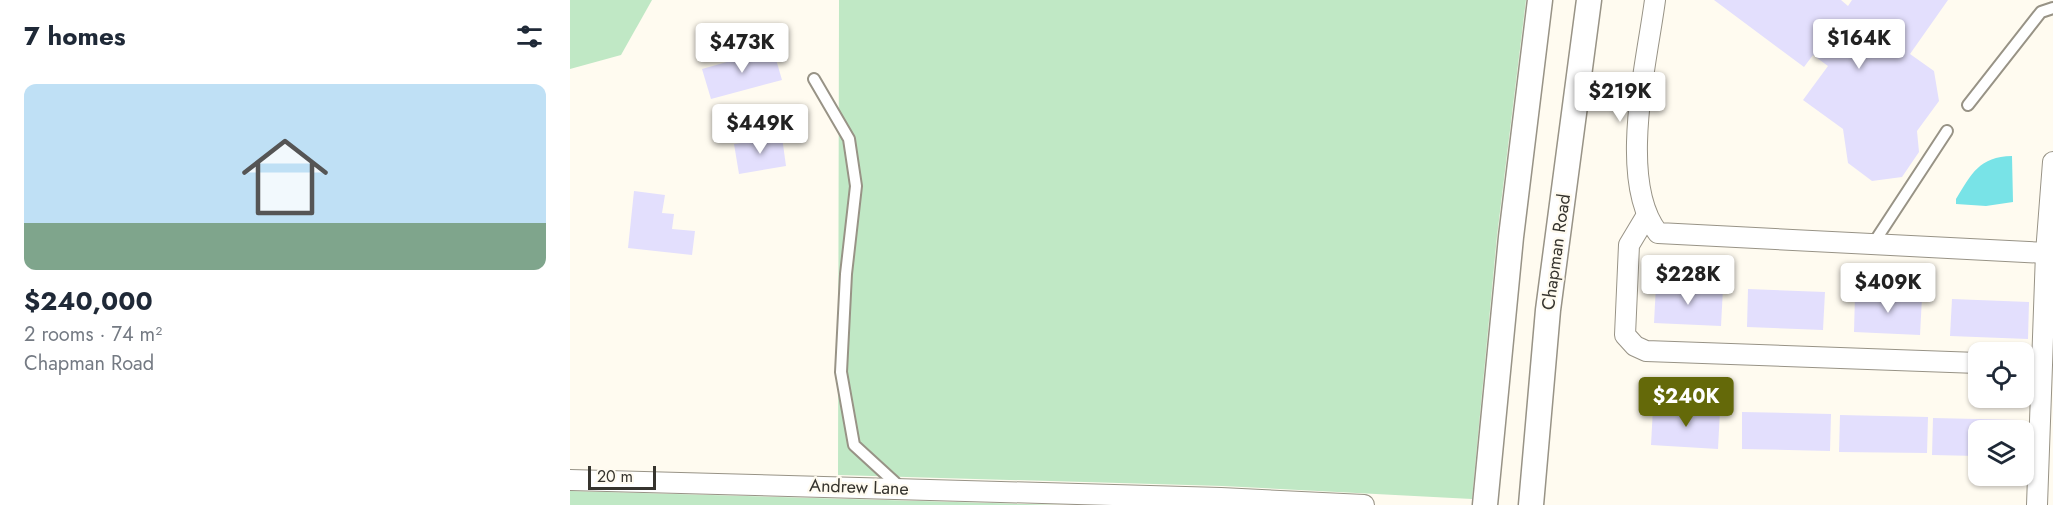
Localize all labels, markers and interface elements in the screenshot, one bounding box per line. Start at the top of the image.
text: 7 homes [24,17,126,55]
pin: $164K [1817,19,1901,70]
icon: filters [513,20,546,53]
pin: $473K [700,23,784,74]
text: $164K [1827,24,1891,53]
text: $473K [710,28,774,57]
pin: $219K [1578,72,1662,123]
text: $219K [1588,77,1652,106]
pin: $449K [718,104,802,155]
text: $449K [726,109,794,138]
icon: home [231,123,339,231]
street label: Chapman Road [1535,192,1577,312]
pin: $228K [1646,255,1730,306]
text: $228K [1655,260,1721,289]
pin: $409K [1846,263,1930,314]
text: $409K [1855,268,1922,297]
text: $240,000 [24,282,153,320]
text: 2 rooms · 74 m² [24,320,162,349]
map controls [1968,342,2034,486]
button: locate [1968,342,2034,408]
text: Chapman Road [24,349,154,378]
pin: $240K [1644,377,1728,428]
text: $240K [1653,382,1719,411]
button: layers [1968,420,2034,486]
scale bar [588,463,656,490]
text: 20 m [597,465,633,488]
street label: Andrew Lane [809,472,909,502]

